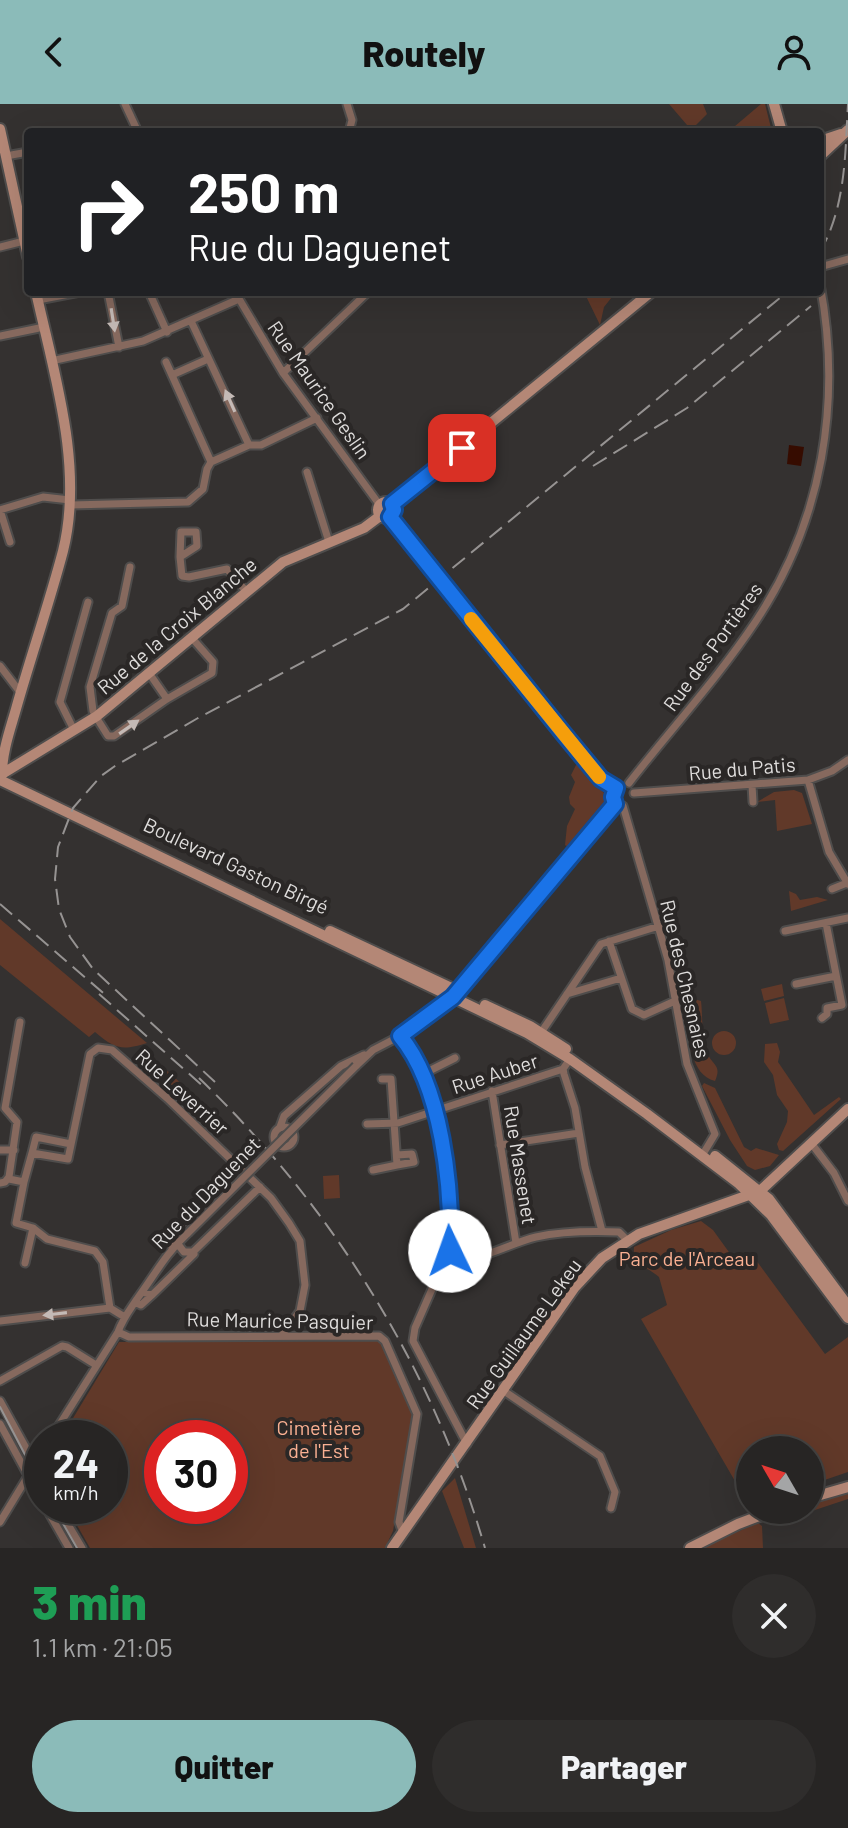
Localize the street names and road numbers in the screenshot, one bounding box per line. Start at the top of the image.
street label: Rue Maurice Geslin [263,316,376,463]
street label: Rue de la Croix Blanche [92,552,261,699]
street label: Rue des Portières [658,578,767,715]
street label: Rue du Patis [687,751,796,785]
street label: Boulevard Gaston Birgé [140,812,333,919]
street label: Rue des Chesnaies [656,897,716,1060]
street label: Rue Leverrier [131,1043,234,1139]
street label: Rue Auber [449,1048,541,1098]
street label: Rue Massenet [500,1104,542,1226]
street label: Rue du Daguenet [146,1131,265,1253]
street label: Rue Guillaume Lekeu [461,1254,586,1413]
street label: Rue Maurice Pasquier [186,1306,374,1334]

